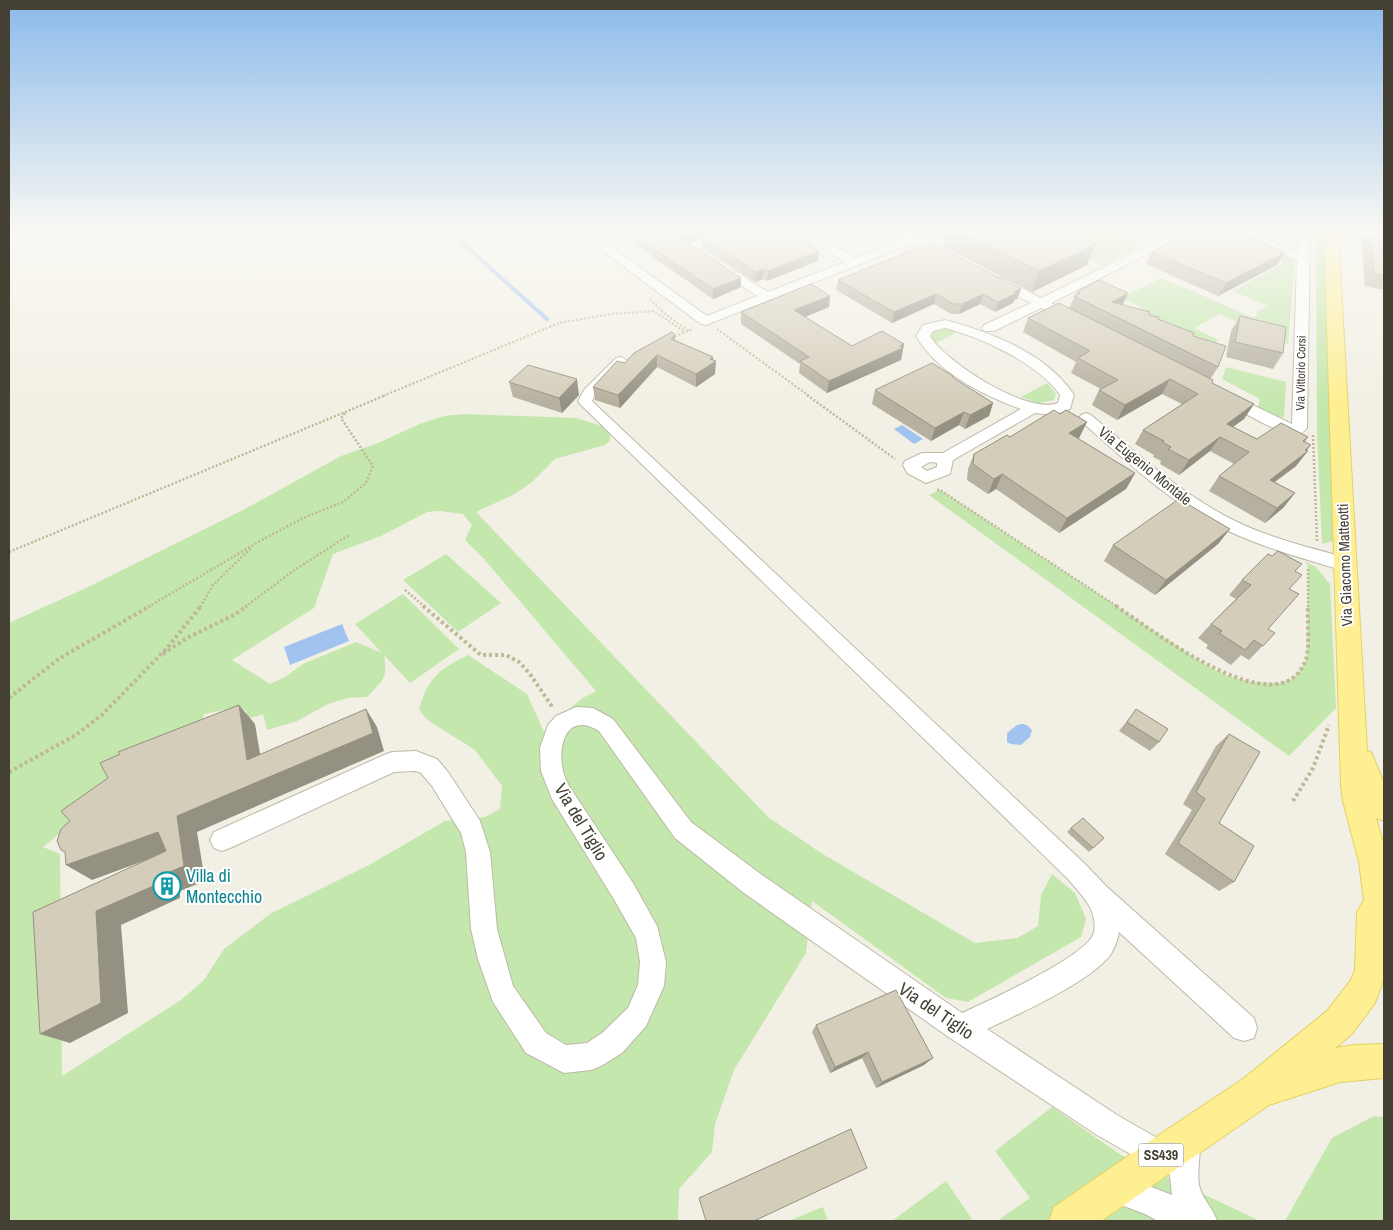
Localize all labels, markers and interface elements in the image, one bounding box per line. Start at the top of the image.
street label: Via Vittorio Corsi [1292,335,1310,411]
street label: Via Eugenio Montale [1094,421,1197,510]
street label: Via Giacomo Matteotti [1332,503,1357,627]
street label: Via del Tiglio [549,778,614,865]
place label: Villa di Montecchio [186,863,262,909]
building icon: Villa di Montecchio [152,871,182,901]
street label: Via del Tiglio [894,976,979,1045]
road number: SS439 [1138,1144,1184,1166]

